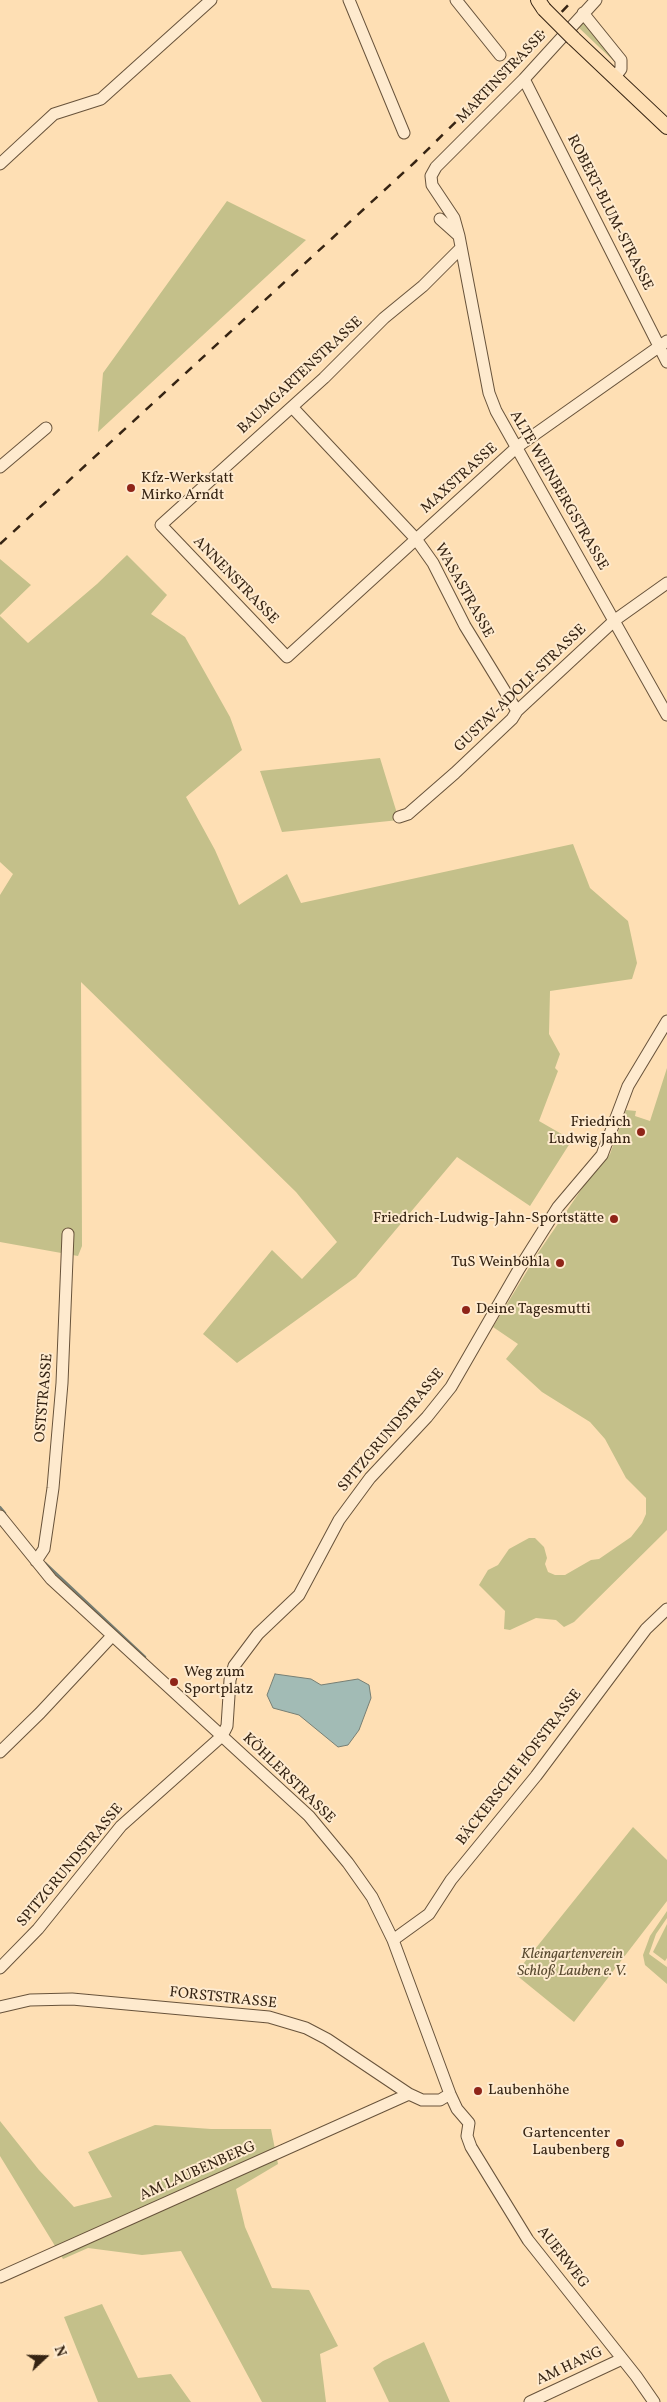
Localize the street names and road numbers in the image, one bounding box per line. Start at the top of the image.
street label: MARTINSTRASSE [453,28,551,128]
street label: ROBERT-BLUM-STRASSE [562,132,656,294]
street label: BAUMGARTENSTRASSE [235,313,367,439]
street label: ALTE WEINBERGSTRASSE [505,408,611,574]
street label: MAXSTRASSE [418,440,502,518]
street label: ANNENSTRASSE [188,533,282,629]
street label: WASASTRASSE [430,541,496,641]
street label: GUSTAV-ADOLF-STRASSE [451,621,591,757]
street label: OSTSTRASSE [32,1353,58,1443]
street label: SPITZGRUNDSTRASSE [335,1366,449,1496]
street label: BÄCKERSCHE HOFSTRASSE [454,1686,586,1850]
street label: KÖHLERSTRASSE [238,1730,338,1828]
street label: SPITZGRUNDSTRASSE [14,1801,128,1931]
street label: FORSTSTRASSE [168,1984,278,2014]
street label: AM LAUBENBERG [137,2138,259,2206]
street label: AUERWEG [532,2224,592,2292]
street label: AM HANG [534,2344,606,2390]

